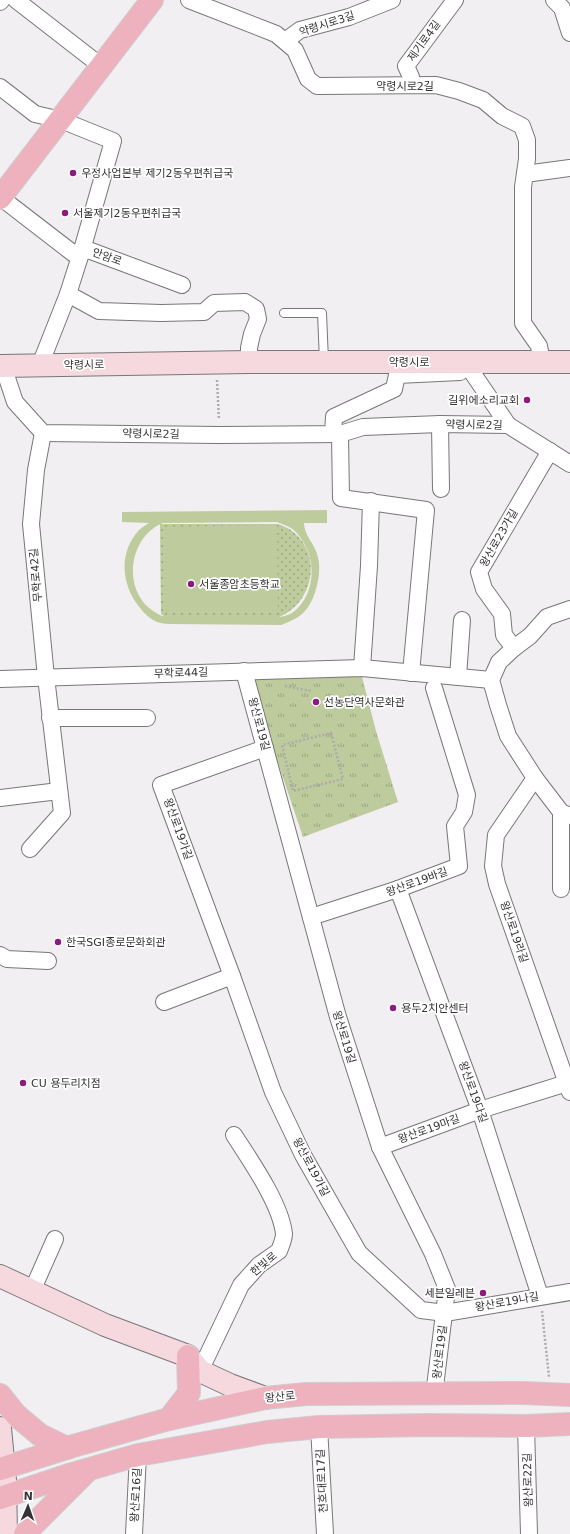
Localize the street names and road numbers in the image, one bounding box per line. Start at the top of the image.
street label: 약령시로3길 [298,9,356,39]
street label: 제기로4길 [405,18,443,64]
street label: 약령시로2길 [376,80,434,93]
street label: 안암로 [91,246,123,268]
street label: 약령시로 [389,356,429,369]
street label: 약령시로 [64,358,104,372]
street label: 약령시로2길 [445,418,503,432]
street label: 약령시로2길 [122,427,180,441]
street label: 왕산로23가길 [477,507,521,569]
street label: 무학로42길 [27,547,45,603]
street label: 무학로44길 [154,666,208,680]
street label: 왕산로19길 [246,696,272,752]
street label: 왕산로19가길 [161,796,195,862]
street label: 왕산로19바길 [384,865,450,899]
street label: 왕산로19라길 [497,899,531,965]
street label: 왕산로19길 [330,1009,358,1065]
street label: 왕산로19다길 [456,1059,490,1125]
street label: 왕산로19마길 [396,1112,462,1146]
street label: 왕산로19가길 [290,1135,332,1199]
street label: 한빛로 [248,1249,280,1279]
street label: 왕산로19나길 [474,1290,540,1314]
street label: 왕산로19길 [430,1324,450,1380]
street label: 왕산로 [264,1389,296,1405]
street label: 천호대로17길 [314,1448,330,1514]
street label: 왕산로22길 [521,1453,535,1507]
street label: 왕산로16길 [128,1467,144,1523]

